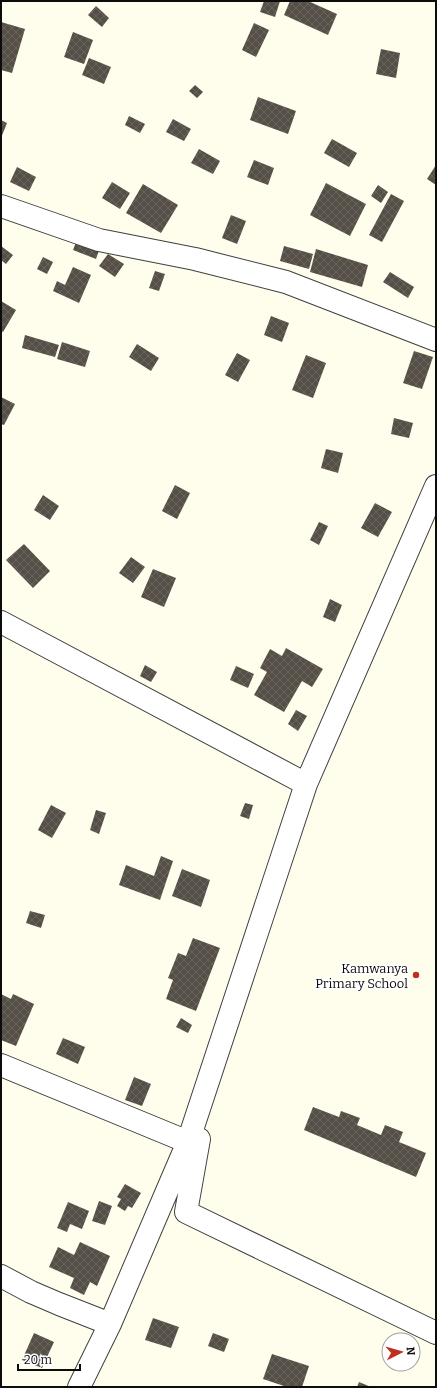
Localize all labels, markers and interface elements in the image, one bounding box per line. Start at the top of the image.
place label: Kamwanya Primary School [315,961,408,991]
marker: Kamwanya Primary School [411,970,421,980]
north arrow [381,1332,421,1372]
scale bar [18,1346,80,1372]
text: N [404,1346,417,1356]
text: 20 m [24,1353,53,1367]

